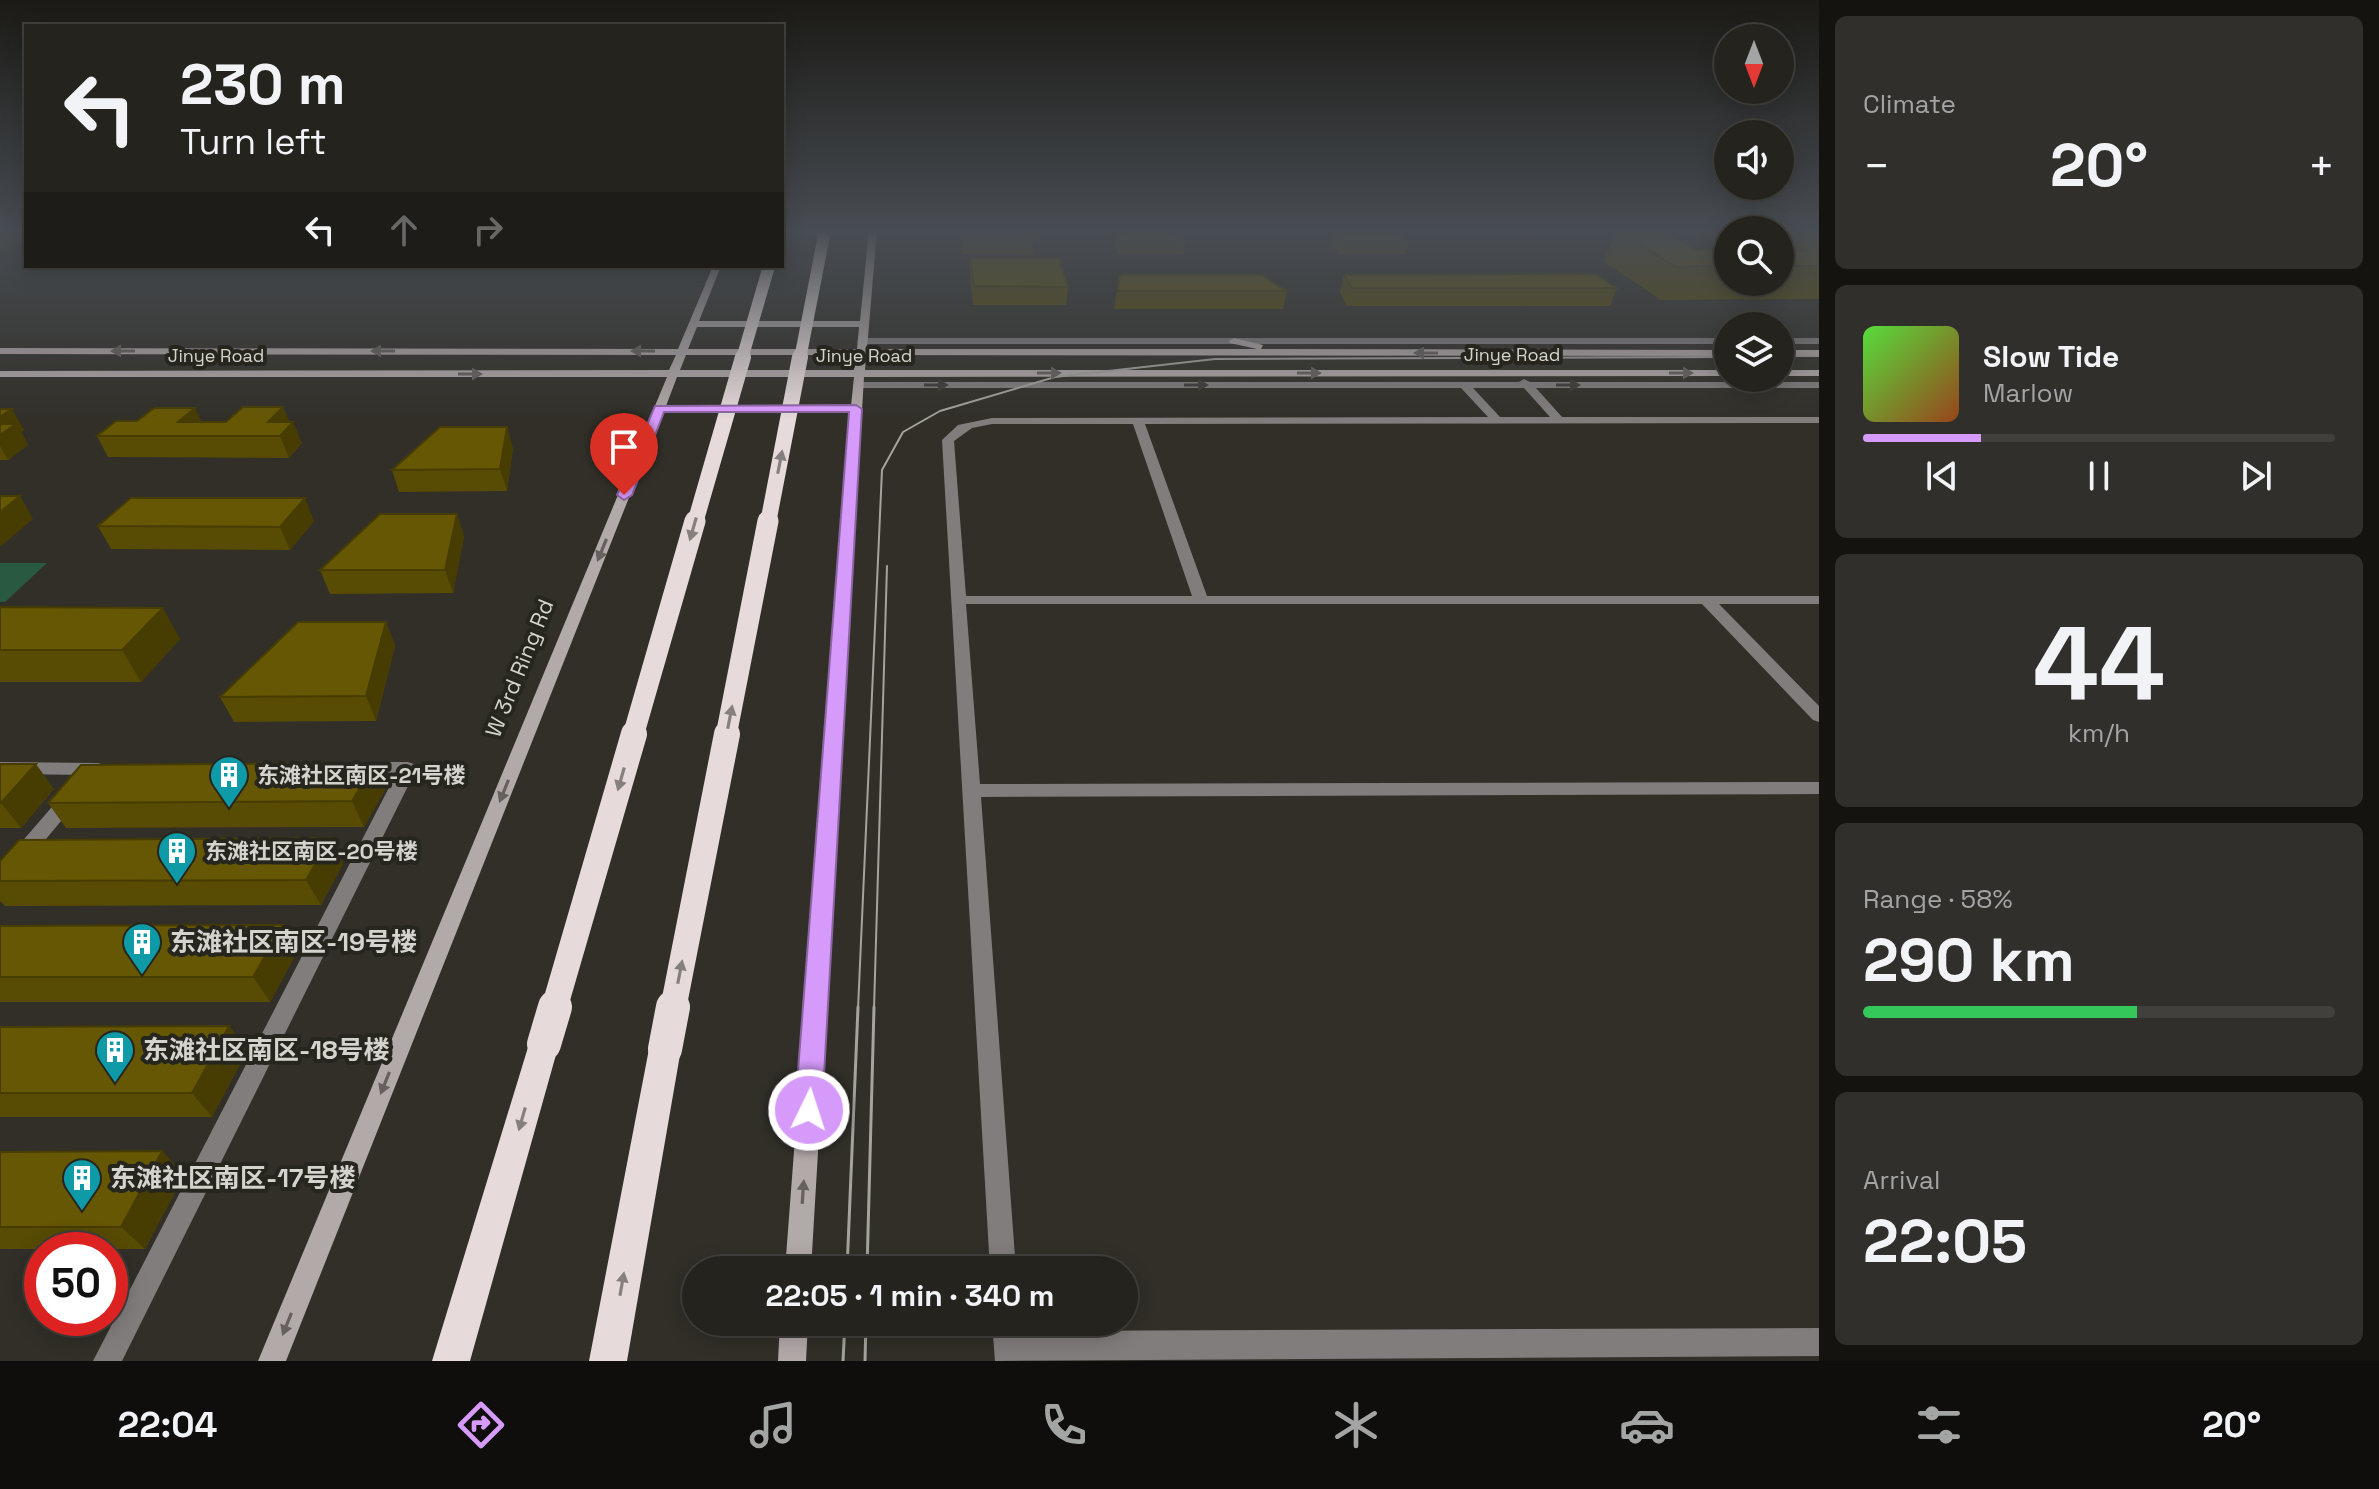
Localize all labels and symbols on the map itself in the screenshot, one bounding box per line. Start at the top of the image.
north arrow [1714,24,1794,104]
street label: Jinye Road [1464,343,1560,366]
street label: Jinye Road [168,344,264,367]
street label: Jinye Road [816,344,912,367]
one-way arrow [110,345,135,357]
one-way arrow [370,345,395,357]
one-way arrow [630,345,655,357]
one-way arrow [1413,347,1438,359]
one-way arrow [1037,367,1062,379]
one-way arrow [1297,367,1322,379]
one-way arrow [1669,367,1694,379]
one-way arrow [458,368,483,380]
one-way arrow [924,379,949,391]
one-way arrow [1184,379,1209,391]
one-way arrow [1556,379,1581,391]
pin [590,413,658,495]
one-way arrow [774,449,787,474]
one-way arrow [686,518,699,542]
one-way arrow [595,538,608,562]
street label: W 3rd Ring Rd [479,595,559,741]
one-way arrow [724,704,736,729]
building icon: 东滩社区南区-21号楼 [208,754,250,809]
place label: 东滩社区南区-21号楼 [257,761,466,789]
one-way arrow [614,767,627,791]
one-way arrow [497,779,510,803]
building icon: 东滩社区南区-20号楼 [156,830,198,885]
place label: 东滩社区南区-20号楼 [205,837,418,865]
building icon: 东滩社区南区-19号楼 [121,921,163,976]
place label: 东滩社区南区-19号楼 [170,925,417,959]
one-way arrow [674,960,686,985]
building icon: 东滩社区南区-18号楼 [94,1029,136,1084]
place label: 东滩社区南区-18号楼 [143,1033,390,1067]
position arrow [767,1068,851,1152]
one-way arrow [378,1072,391,1095]
one-way arrow [515,1107,528,1131]
building icon: 东滩社区南区-17号楼 [61,1157,103,1212]
place label: 东滩社区南区-17号楼 [110,1161,355,1195]
one-way arrow [797,1179,810,1204]
speed limit sign: 50 [24,1232,128,1336]
one-way arrow [616,1271,628,1296]
one-way arrow [280,1312,293,1336]

